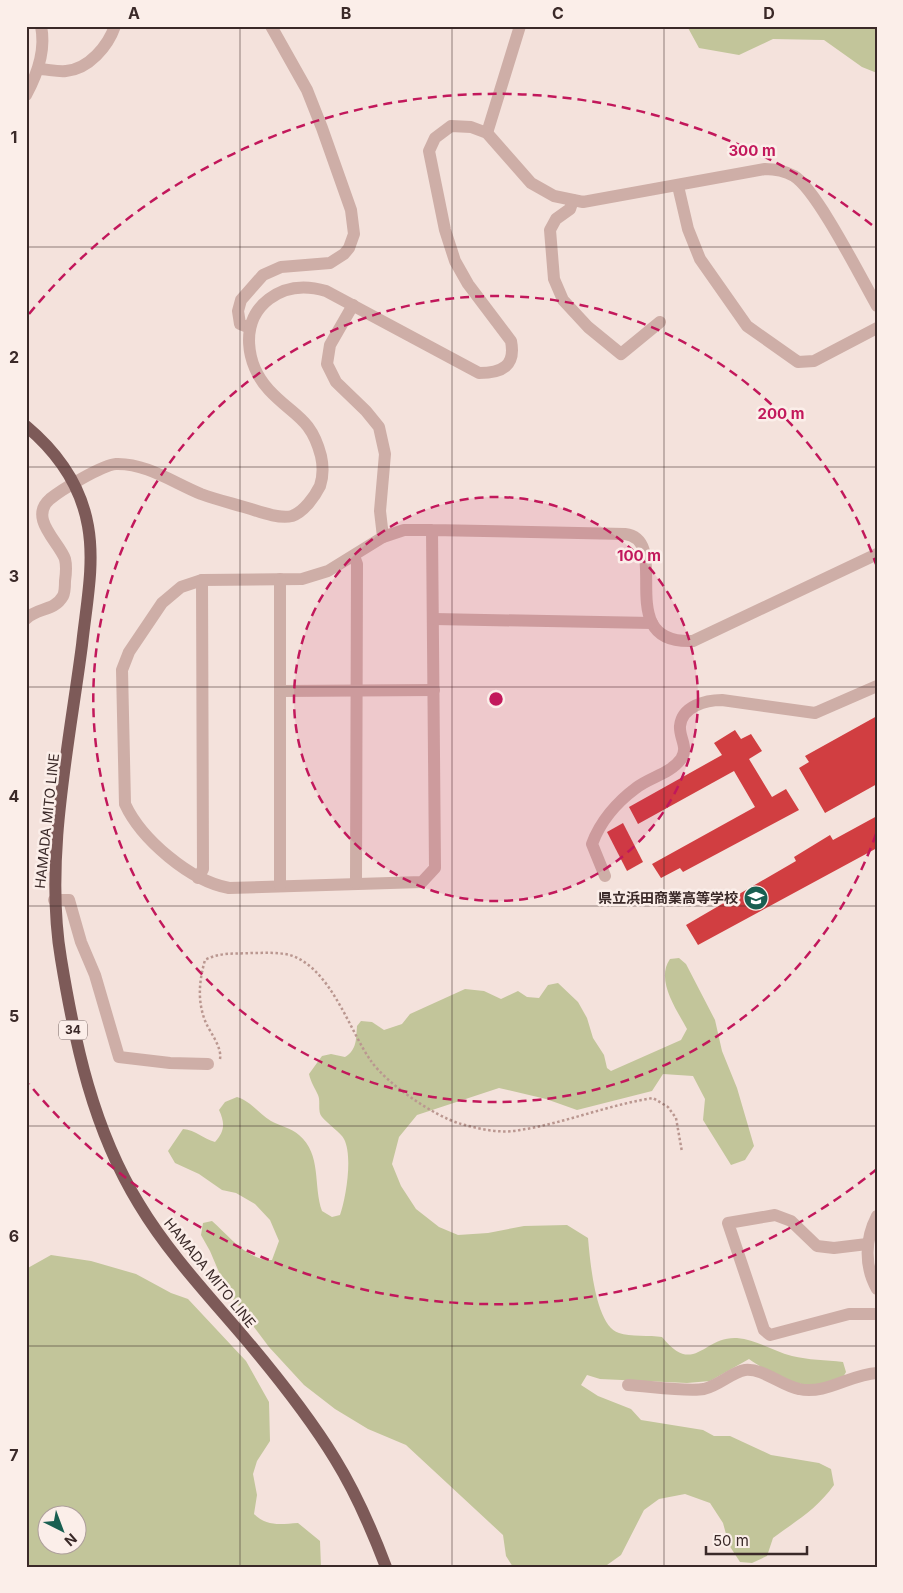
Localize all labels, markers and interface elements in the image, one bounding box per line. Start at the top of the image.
text: A [128,3,140,23]
text: B [341,3,351,23]
text: C [552,3,564,23]
text: D [763,3,775,23]
text: 1 [11,127,17,147]
text: 300 m [728,141,776,160]
text: 2 [9,347,19,367]
text: 200 m [758,404,804,423]
text: 100 m [617,546,661,565]
text: 3 [9,566,19,586]
centre of rings [487,690,505,708]
street label: HAMADA MITO LINE [31,752,62,889]
text: 4 [9,786,20,806]
school or university icon: 県立浜田商業高等学校 [743,885,769,911]
place label: 県立浜田商業高等学校 [598,889,738,906]
text: 5 [9,1006,19,1026]
road number: 34 [59,1020,87,1040]
street label: HAMADA MITO LINE [161,1215,260,1331]
text: 6 [9,1226,19,1246]
text: 7 [9,1445,19,1465]
north arrow [38,1506,88,1556]
scale bar [706,1523,807,1555]
text: N [61,1530,81,1550]
text: 50 m [713,1531,749,1550]

